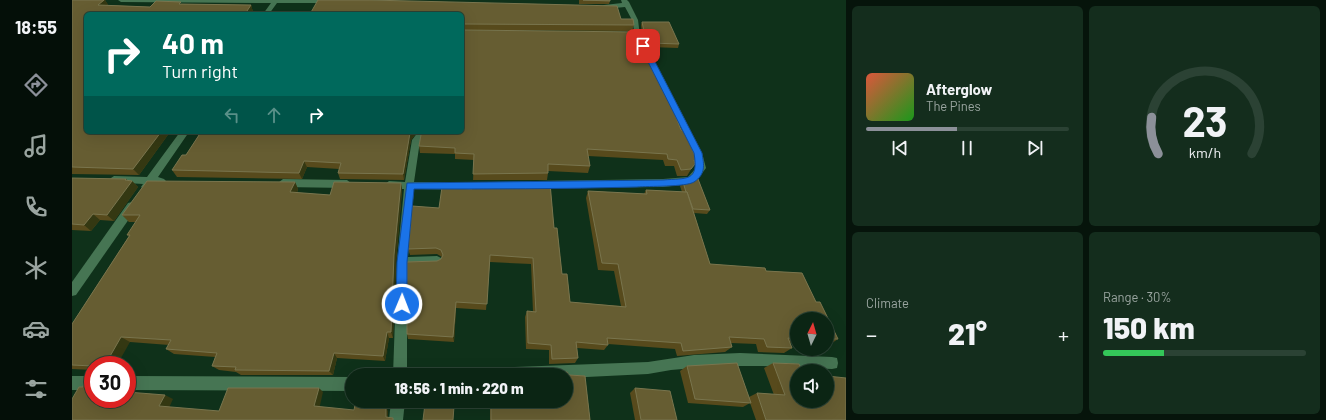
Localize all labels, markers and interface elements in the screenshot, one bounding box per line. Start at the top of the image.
text: 18:55 [15,16,57,38]
text: 40 m [162,26,224,60]
icon: right [96,28,148,80]
pin [626,29,660,63]
icon: arrive [632,35,654,57]
text: Turn right [162,60,238,82]
icon: directions [22,71,50,99]
text: Afterglow [926,80,992,98]
text: 23 [1182,95,1227,145]
text: The Pines [926,98,981,114]
icon: left [221,104,243,126]
icon: ahead [263,104,285,126]
icon: right [305,104,327,126]
icon: music [22,132,50,160]
icon: previous [889,137,911,159]
icon: pause [956,137,978,159]
icon: next [1024,137,1046,159]
text: km/h [1188,143,1221,160]
icon: phone [22,193,50,221]
icon: climate [22,254,50,282]
position arrow [381,283,423,325]
text: Range · 30% [1103,289,1171,305]
text: Climate [866,295,909,311]
text: 150 km [1103,309,1195,345]
north arrow [790,312,834,356]
map controls [790,312,834,408]
icon: car [22,315,50,343]
text: 21° [948,315,987,351]
text: − [866,321,877,347]
text: + [1058,321,1069,347]
speed limit sign: 30 [84,356,136,408]
button: sound [790,364,834,408]
icon: filters [22,375,50,403]
text: 18:56 · 1 min · 220 m [394,379,524,397]

